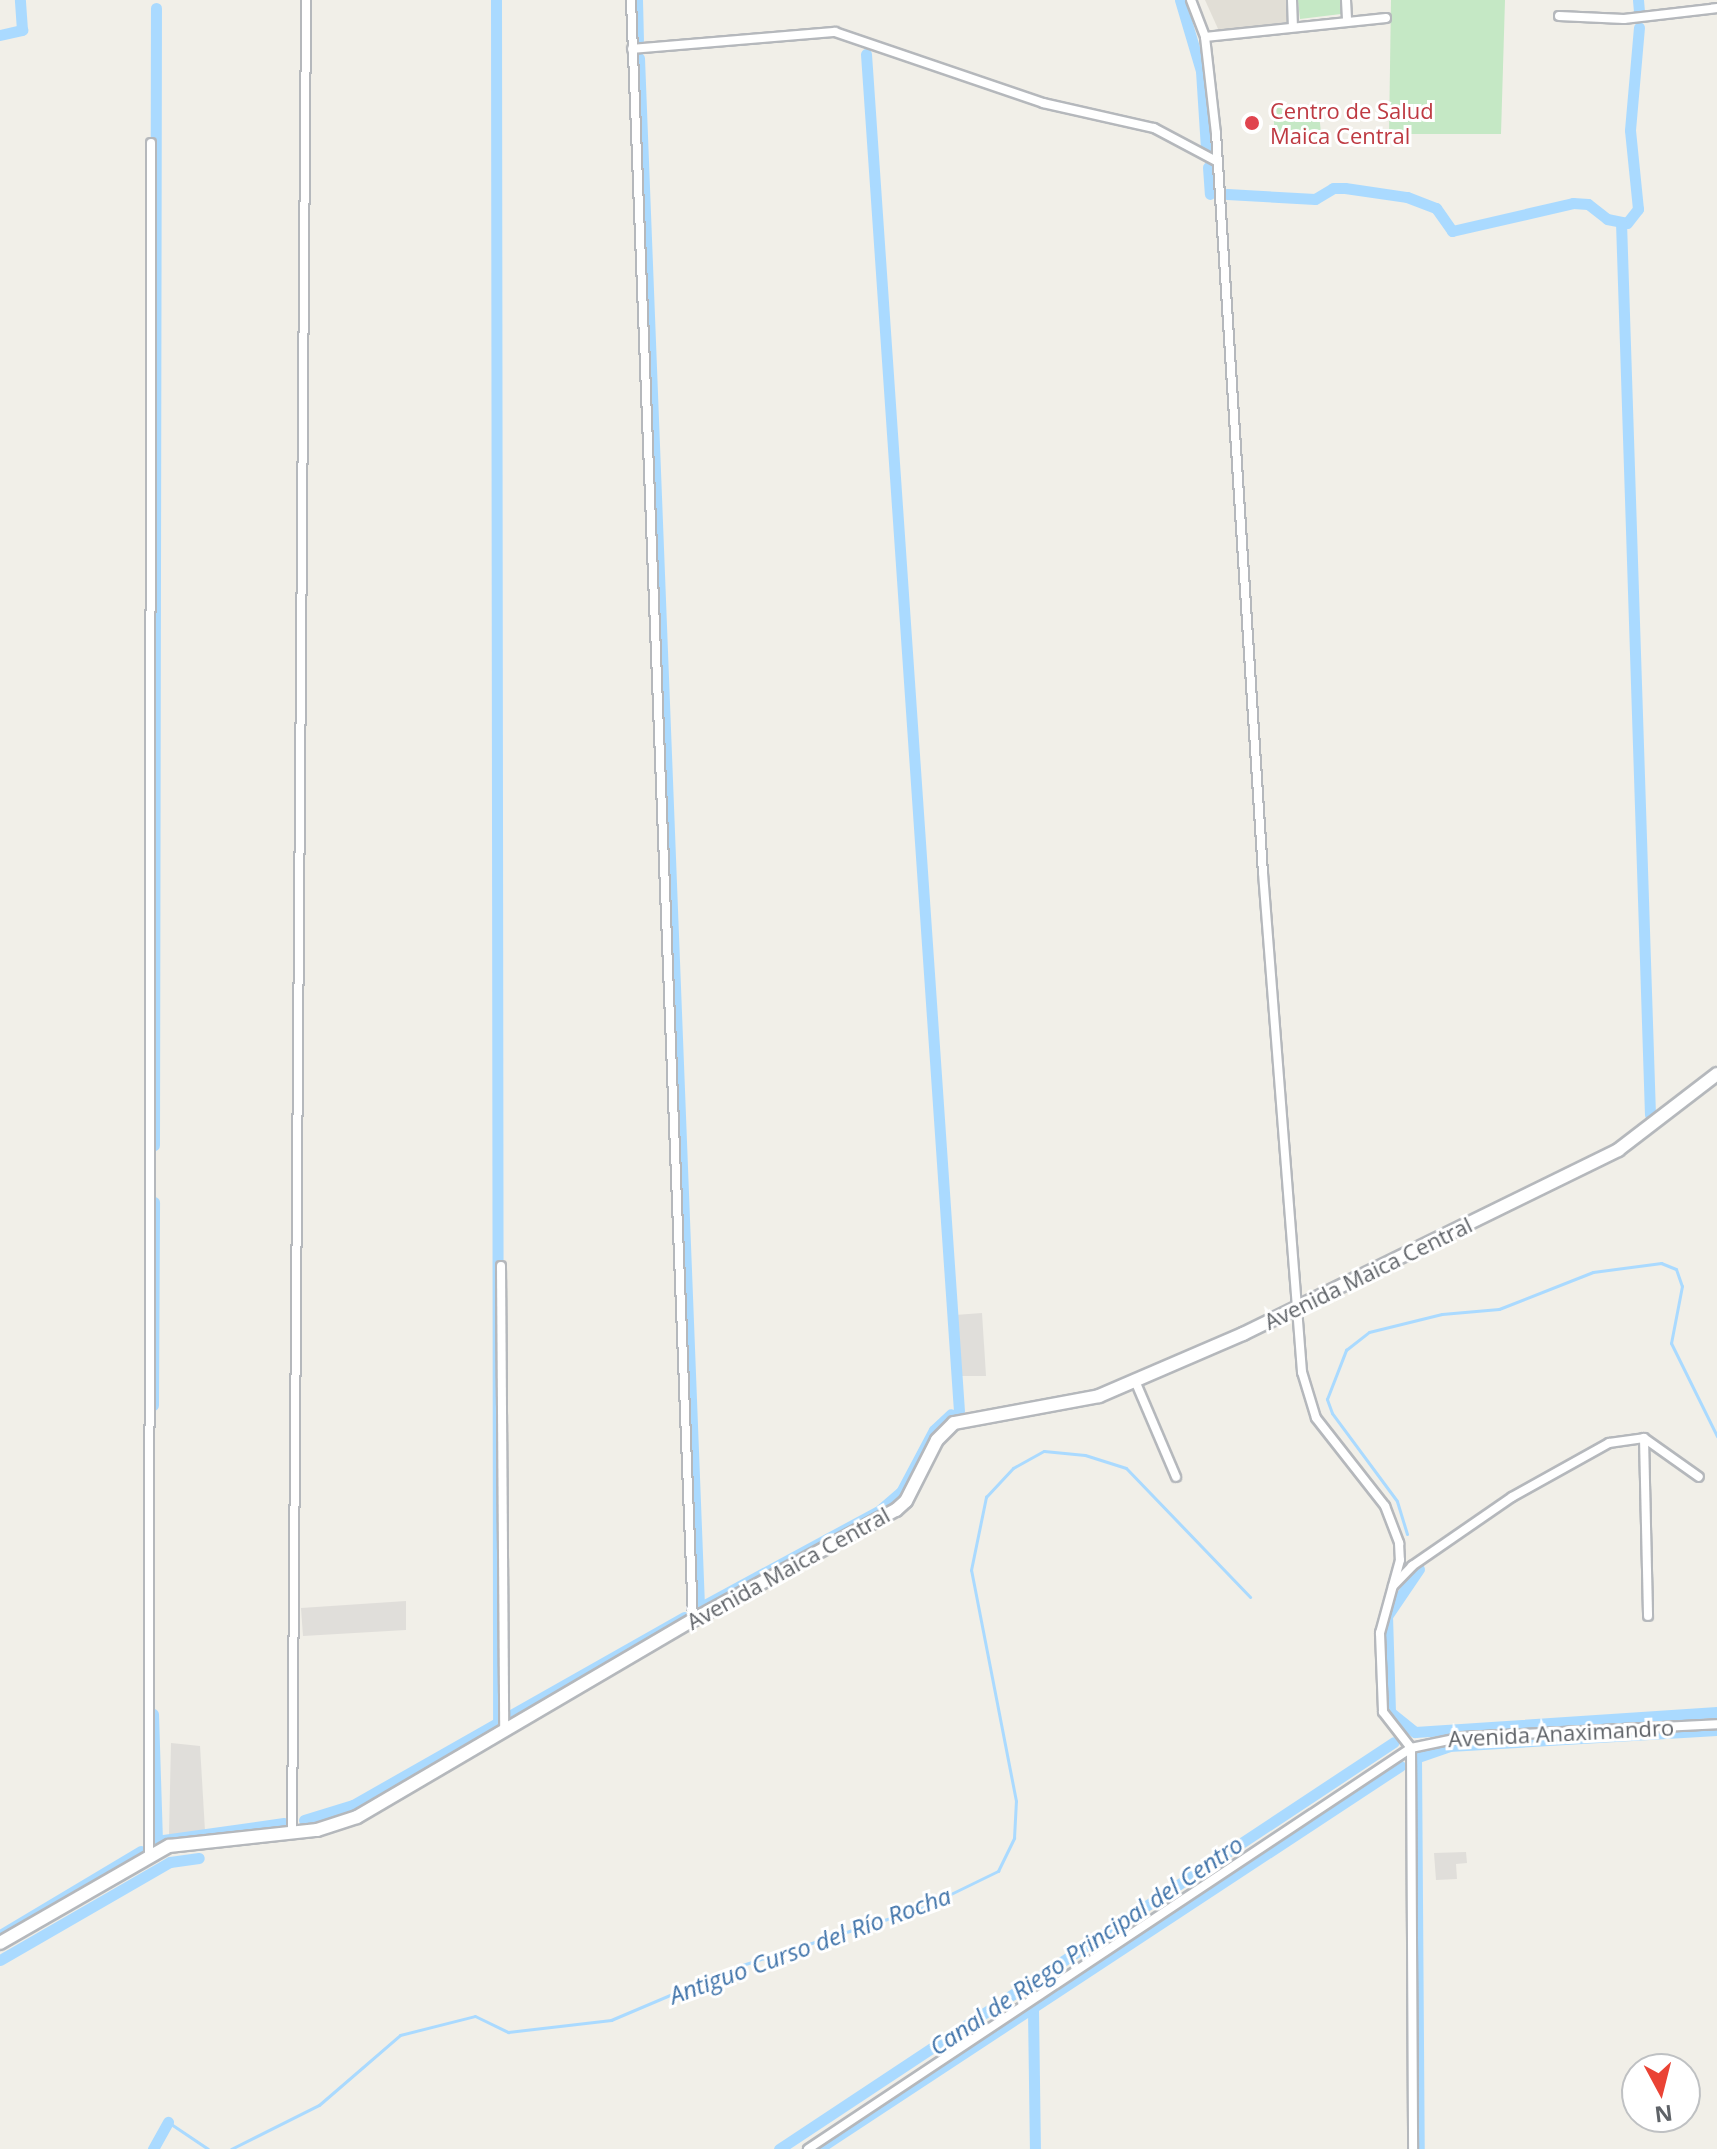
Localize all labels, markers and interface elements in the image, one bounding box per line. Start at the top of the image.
place label: Centro de Salud Maica Central [1270,97,1434,148]
marker: Centro de Salud Maica Central [1241,112,1263,134]
street label: Avenida Maica Central [1260,1211,1476,1335]
street label: Avenida Maica Central [682,1501,894,1635]
street label: Avenida Anaximandro [1447,1714,1675,1752]
water label: Canal de Riego Principal del Centro [924,1829,1248,2061]
water label: Antiguo Curso del Río Rocha [665,1881,955,2009]
north arrow [1621,2053,1701,2133]
text: N [1653,2099,1674,2131]

